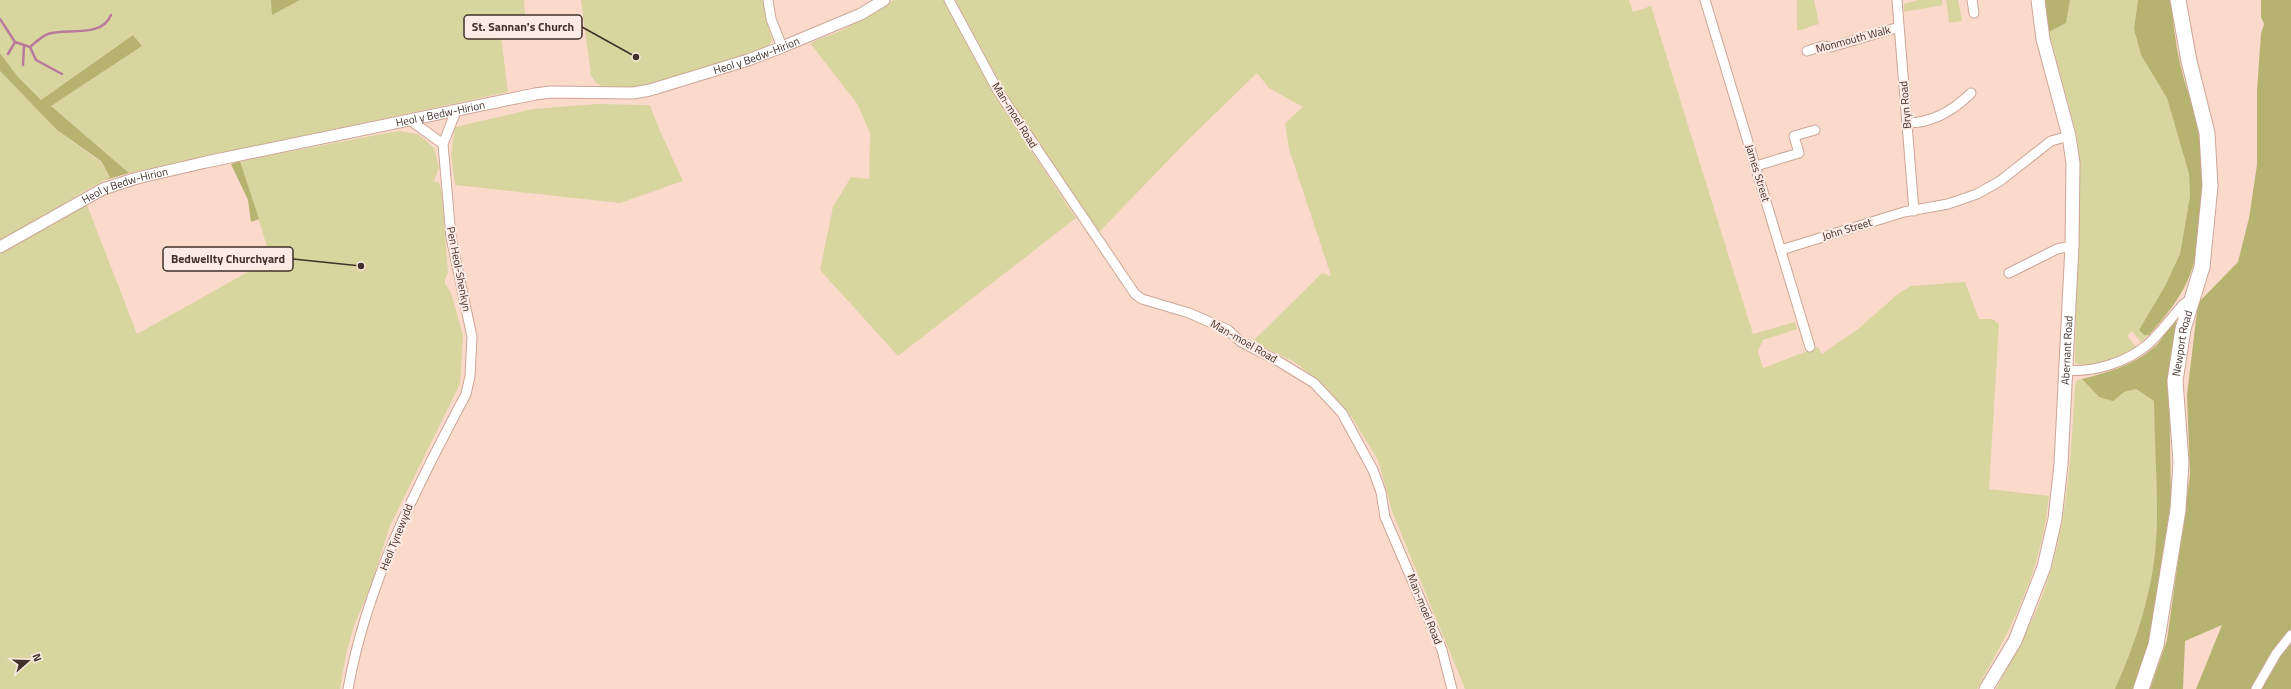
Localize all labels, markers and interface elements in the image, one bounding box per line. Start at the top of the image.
callout: St. Sannan's Church [464,15,582,39]
text: St. Sannan's Church [472,17,574,36]
street label: Monmouth Walk [1814,21,1893,57]
street label: Heol y Bedw-Hirion [711,33,802,78]
street label: Man-moel Road [988,79,1042,151]
street label: Bryn Road [1895,80,1915,130]
street label: Heol y Bedw-Hirion [394,97,486,131]
street label: James Street [1742,142,1774,204]
street label: Heol y Bedw-Hirion [79,163,169,208]
street label: John Street [1820,214,1874,244]
street label: Pen Heol-Shenkyn [443,225,475,313]
callout: Bedwellty Churchyard [163,247,293,271]
text: Bedwellty Churchyard [171,249,285,268]
street label: Newport Road [2168,308,2196,377]
street label: Man-moel Road [1208,315,1281,367]
street label: Abernant Road [2057,315,2076,385]
street label: Heol Tynewydd [375,501,417,573]
street label: Man-moel Road [1404,571,1446,647]
north arrow [8,641,48,681]
text: N [29,651,46,664]

